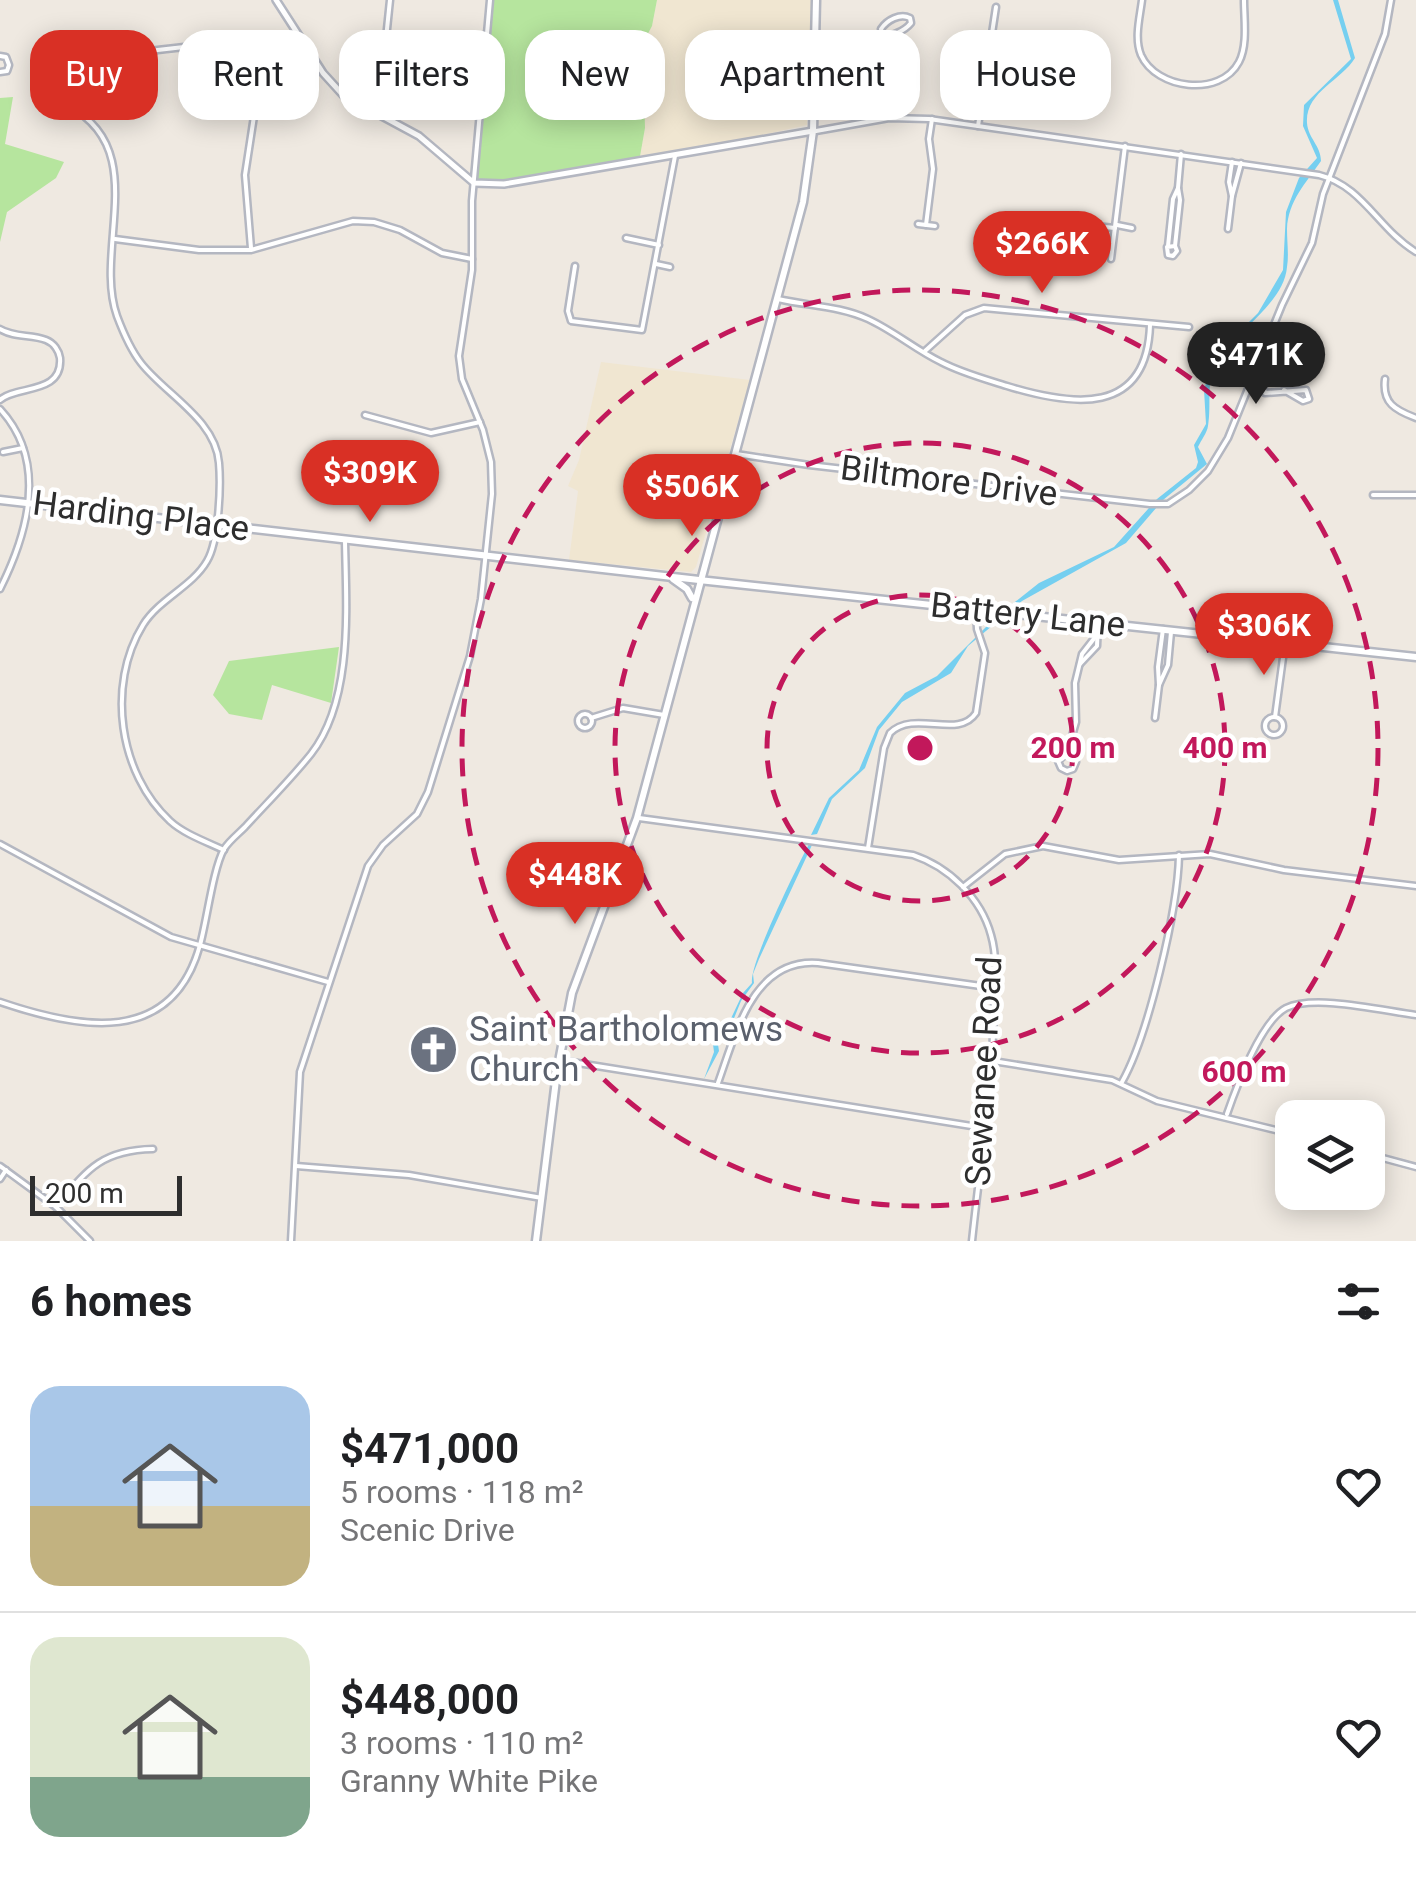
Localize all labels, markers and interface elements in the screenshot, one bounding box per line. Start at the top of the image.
chip: Buy [30,30,158,120]
chip: Rent [178,30,319,120]
chip: Filters [339,30,505,120]
chip: New [525,30,665,120]
chip: Apartment [685,30,920,120]
chip: House [940,30,1111,120]
pin: $266K [972,211,1112,296]
text: $266K [995,224,1089,262]
pin: $471K [1186,322,1326,407]
text: $471K [1209,335,1303,373]
pin: $309K [300,440,440,525]
street label: Biltmore Drive [838,447,1060,515]
text: $309K [323,453,417,491]
pin: $506K [622,454,762,539]
text: $506K [645,467,739,505]
street label: Harding Place [30,482,252,550]
street label: Battery Lane [929,584,1127,646]
pin: $306K [1194,593,1334,678]
text: $306K [1217,606,1311,644]
centre of rings [902,730,938,766]
text: 200 m [1030,730,1116,765]
text: 400 m [1182,730,1268,765]
pin: $448K [505,842,645,927]
text: $448K [528,855,622,893]
street label: Sewanee Road [958,955,1010,1187]
place label: Saint Bartholomews Church [469,1009,783,1090]
church icon: Saint Bartholomews Church [408,1023,460,1075]
text: 600 m [1201,1054,1287,1089]
map controls [1275,1100,1385,1210]
button: layers [1275,1100,1385,1210]
scale bar [30,1171,182,1216]
text: 200 m [45,1177,124,1210]
icon: filters [1331,1274,1386,1329]
text: 6 homes [30,1277,192,1326]
text: $471,000 [340,1424,519,1473]
icon: home [110,1426,230,1546]
icon: heart [1331,1459,1386,1514]
text: 5 rooms · 118 m² [340,1473,583,1511]
text: Scenic Drive [340,1511,515,1549]
text: $448,000 [340,1675,519,1724]
icon: home [110,1677,230,1797]
icon: heart [1331,1710,1386,1765]
text: 3 rooms · 110 m² [340,1724,583,1762]
text: Granny White Pike [340,1762,598,1800]

